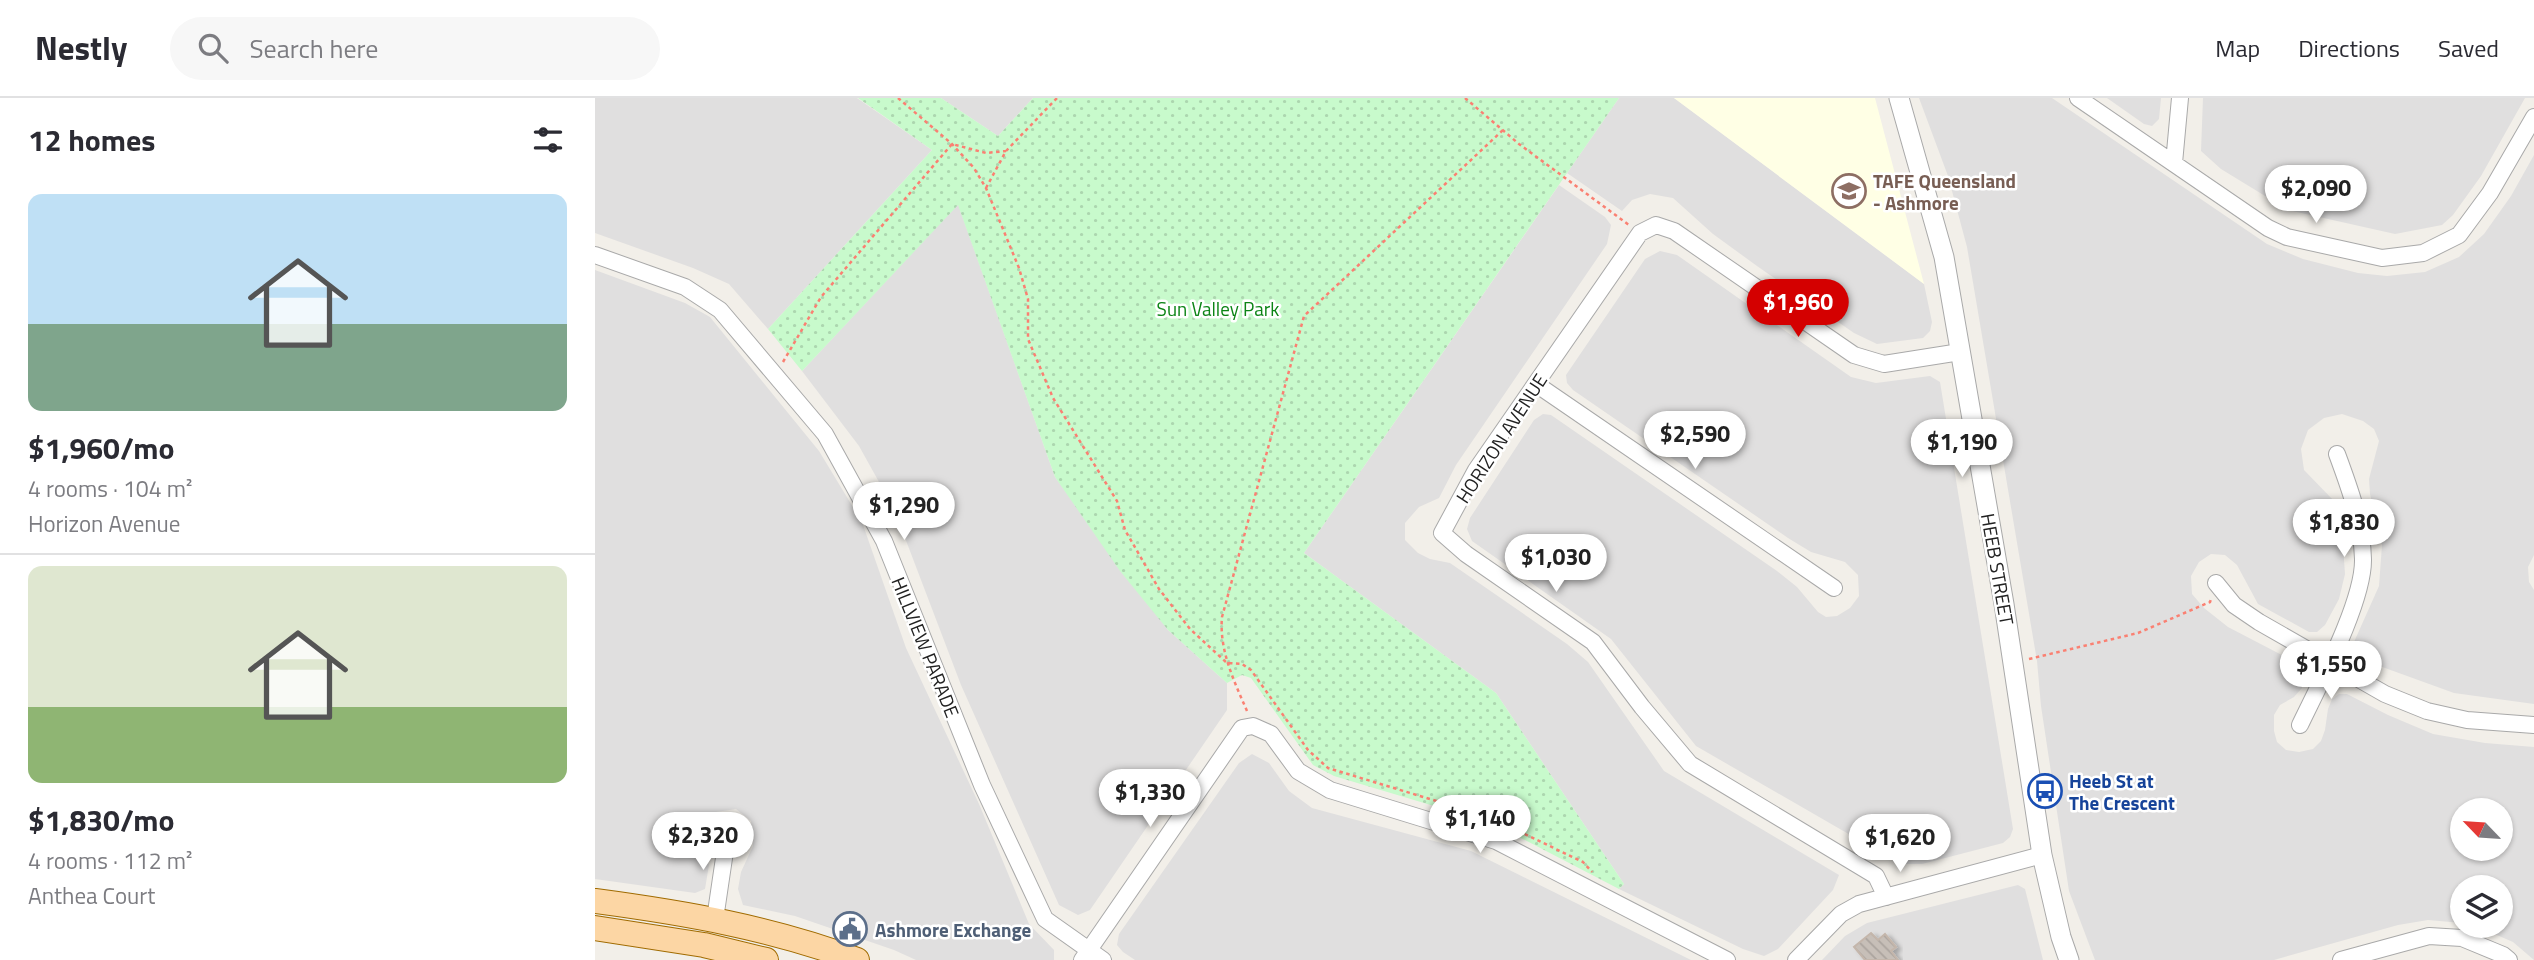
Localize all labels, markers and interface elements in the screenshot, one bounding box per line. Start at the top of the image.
search box [170,17,660,80]
text: Nestly [35,23,128,73]
icon: search [194,29,232,67]
text: Search here [250,29,378,68]
text: Map [2215,30,2260,66]
text: Directions [2298,30,2400,66]
text: Saved [2438,30,2499,66]
text: 12 homes [28,117,155,163]
icon: filters [529,121,567,159]
place label: TAFE Queensland - Ashmore [1873,166,2016,217]
pin: $2,090 [2259,166,2373,225]
text: $2,090 [2281,170,2351,205]
school or university icon: TAFE Queensland - Ashmore [1830,172,1868,210]
icon: home [235,240,361,366]
pin: $1,960 [1741,280,1855,339]
text: $1,960 [1763,284,1833,319]
park label: Sun Valley Park [1157,294,1279,323]
street label: HORIZON AVENUE [1448,367,1554,509]
pin: $2,590 [1638,412,1752,471]
text: $2,590 [1660,416,1730,451]
pin: $1,190 [1905,420,2019,479]
text: $1,190 [1927,424,1997,459]
text: $1,960/mo [28,425,174,471]
text: 4 rooms · 104 m² [28,471,192,506]
pin: $1,290 [847,482,961,542]
text: $1,290 [869,487,939,522]
pin: $1,830 [2287,500,2401,559]
text: $1,830 [2309,504,2379,539]
text: Horizon Avenue [28,506,180,541]
street label: HEEB STREET [1974,511,2022,627]
pin: $1,030 [1499,534,1613,594]
text: $1,030 [1521,539,1591,574]
street label: HILLVIEW PARADE [885,572,967,722]
icon: home [235,612,361,738]
pin: $1,550 [2274,642,2388,701]
text: $1,550 [2296,646,2366,681]
place label: Heeb St at The Crescent [2069,766,2175,817]
pin: $1,330 [1093,770,1207,829]
bus stop icon: Heeb St at The Crescent [2026,772,2064,810]
text: $1,330 [1115,774,1185,809]
pin: $1,140 [1423,796,1537,855]
text: $1,830/mo [28,797,174,843]
north arrow [2450,798,2513,861]
map controls [2450,798,2513,938]
text: $1,140 [1445,800,1515,835]
pin: $2,320 [646,812,760,872]
pin: $1,620 [1843,814,1957,874]
text: $2,320 [668,817,738,852]
text: $1,620 [1865,819,1935,854]
text: 4 rooms · 112 m² [28,843,192,878]
button: layers [2450,875,2513,938]
text: Anthea Court [28,878,155,913]
public building icon: Ashmore Exchange [831,910,869,948]
place label: Ashmore Exchange [875,915,1032,944]

